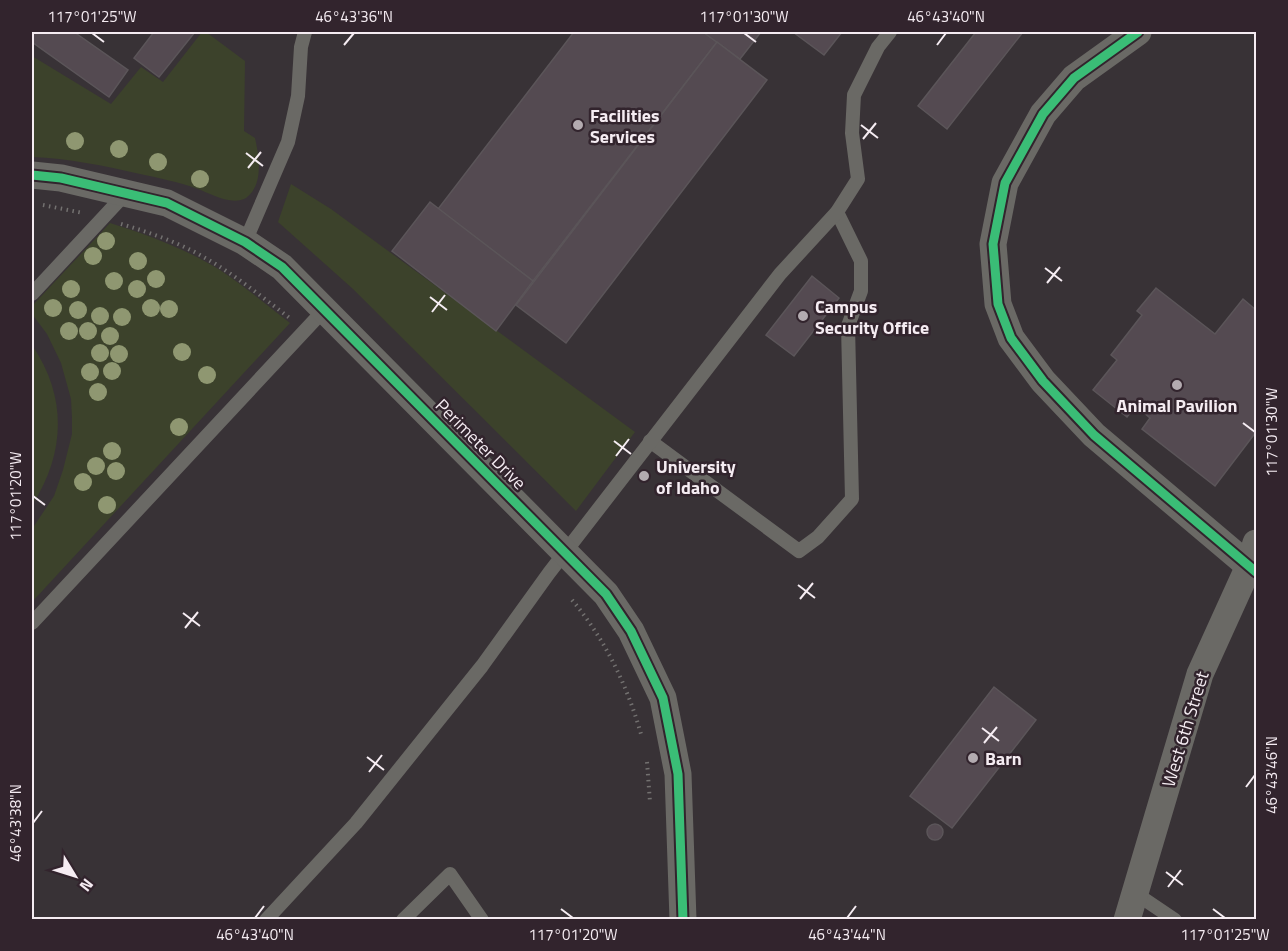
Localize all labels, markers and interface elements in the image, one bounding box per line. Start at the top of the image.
text: 117°01'25"W [47,5,137,28]
text: 46°43'36"N [315,5,393,28]
text: 117°01'30"W [699,5,789,28]
text: 46°43'40"N [907,5,985,28]
place label: Facilities Services [590,102,660,150]
marker: Facilities Services [571,118,585,132]
place label: Campus Security Office [815,293,929,341]
marker: Campus Security Office [796,309,810,323]
marker: Animal Pavilion [1170,378,1184,392]
text: 117°01'30"W [1260,387,1283,477]
street label: Perimeter Drive [429,392,533,496]
place label: Animal Pavilion [1117,392,1237,419]
text: 117°01'20"W [4,451,27,541]
place label: University of Idaho [656,453,736,501]
marker: University of Idaho [637,469,651,483]
street label: West 6th Street [1155,667,1216,790]
text: 46°43'46"N [1260,736,1283,814]
place label: Barn [985,745,1022,772]
marker: Barn [966,751,980,765]
text: 46°43'38"N [4,784,27,862]
north arrow [45,846,105,906]
text: N [74,873,100,897]
text: 46°43'40"N [216,923,294,946]
text: 117°01'20"W [528,923,618,946]
text: 46°43'44"N [808,923,886,946]
text: 117°01'25"W [1180,923,1270,946]

